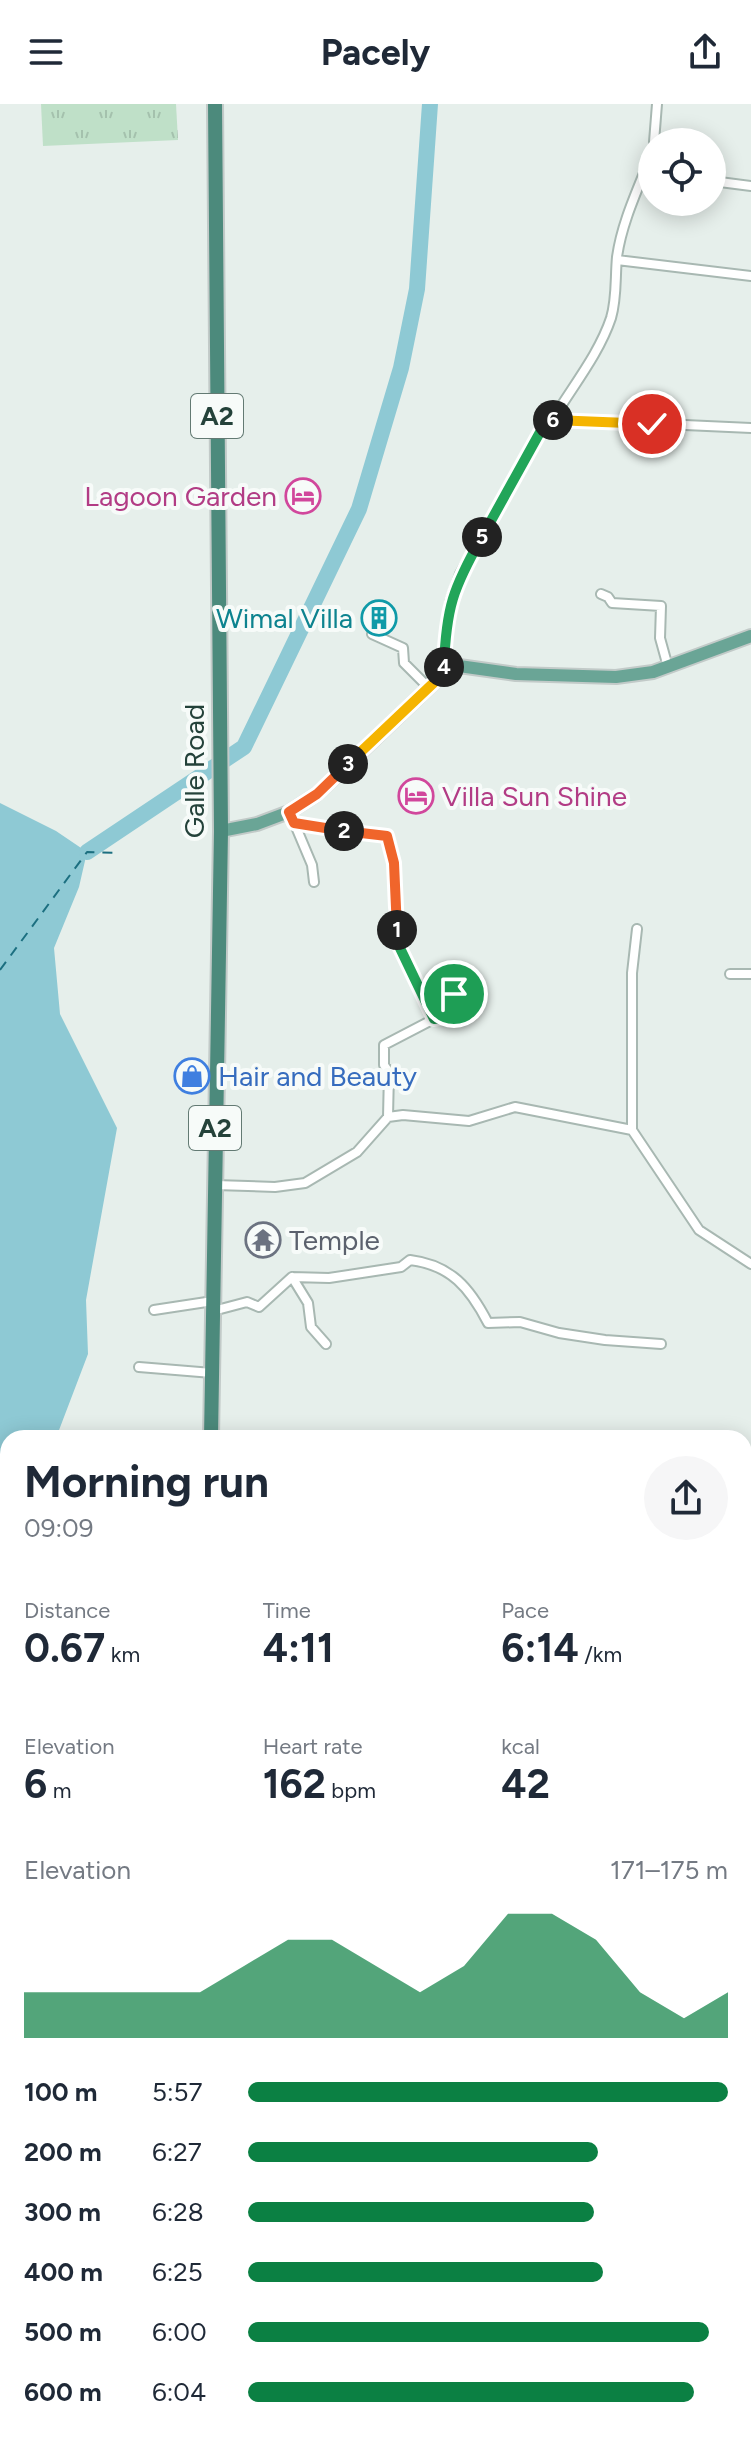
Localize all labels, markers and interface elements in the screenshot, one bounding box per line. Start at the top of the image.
icon: menu [24,30,68,74]
icon: share [683,30,727,74]
text: Pacely [321,31,430,74]
map controls [638,128,726,216]
button: locate [638,128,726,216]
pin [618,390,686,458]
road number: A2 [191,394,243,438]
pin: 6 [533,400,573,440]
icon: check [630,402,674,446]
text: 6 [547,406,559,433]
hotel icon: Lagoon Garden [284,477,322,515]
place label: Lagoon Garden [84,479,277,513]
pin: 5 [462,517,502,557]
text: 5 [476,523,488,550]
building icon: Wimal Villa [360,599,398,637]
place label: Wimal Villa [216,601,353,635]
pin: 4 [424,647,464,687]
text: 4 [437,653,451,680]
street label: Galle Road [177,704,211,838]
pin: 3 [328,744,368,784]
text: 3 [342,750,354,777]
hotel icon: Villa Sun Shine [397,777,435,815]
place label: Villa Sun Shine [442,779,627,813]
pin: 2 [324,811,364,851]
text: 2 [338,817,350,844]
pin: 1 [377,910,417,950]
text: 1 [392,916,402,943]
pin [420,960,488,1028]
icon: arrive [432,972,476,1016]
shop icon: Hair and Beauty [173,1057,211,1095]
place label: Hair and Beauty [218,1059,417,1093]
road number: A2 [189,1106,241,1150]
temple icon: Temple [244,1221,282,1259]
place label: Temple [289,1223,380,1257]
text: Morning run [24,1455,269,1508]
button: share [644,1456,728,1540]
text: 09:09 [24,1512,93,1544]
text: Distance [24,1597,110,1624]
text: Time [263,1597,311,1624]
text: Pace [501,1597,549,1624]
text: 0.67 [24,1624,105,1672]
text: 4:11 [263,1624,334,1672]
text: 6:14 [501,1624,579,1672]
text: km [105,1641,140,1668]
text: /km [579,1641,622,1668]
text: Elevation [24,1733,114,1760]
text: Heart rate [263,1733,363,1760]
text: kcal [501,1733,540,1760]
text: 6 [24,1760,47,1808]
text: 162 [263,1760,326,1808]
text: 42 [501,1760,550,1808]
text: m [47,1777,71,1804]
text: bpm [326,1777,376,1804]
text: Elevation [24,1854,131,1886]
text: 171–175 m [610,1854,728,1886]
text: 100 m [24,2076,98,2108]
text: 5:57 [152,2076,202,2108]
text: 200 m [24,2136,102,2168]
text: 6:27 [152,2136,202,2168]
text: 300 m [24,2196,101,2228]
text: 6:28 [152,2196,204,2228]
text: 400 m [24,2256,103,2288]
text: 6:25 [152,2256,203,2288]
text: 500 m [24,2316,102,2348]
text: 6:00 [152,2316,207,2348]
text: 600 m [24,2376,102,2408]
text: 6:04 [152,2376,206,2408]

